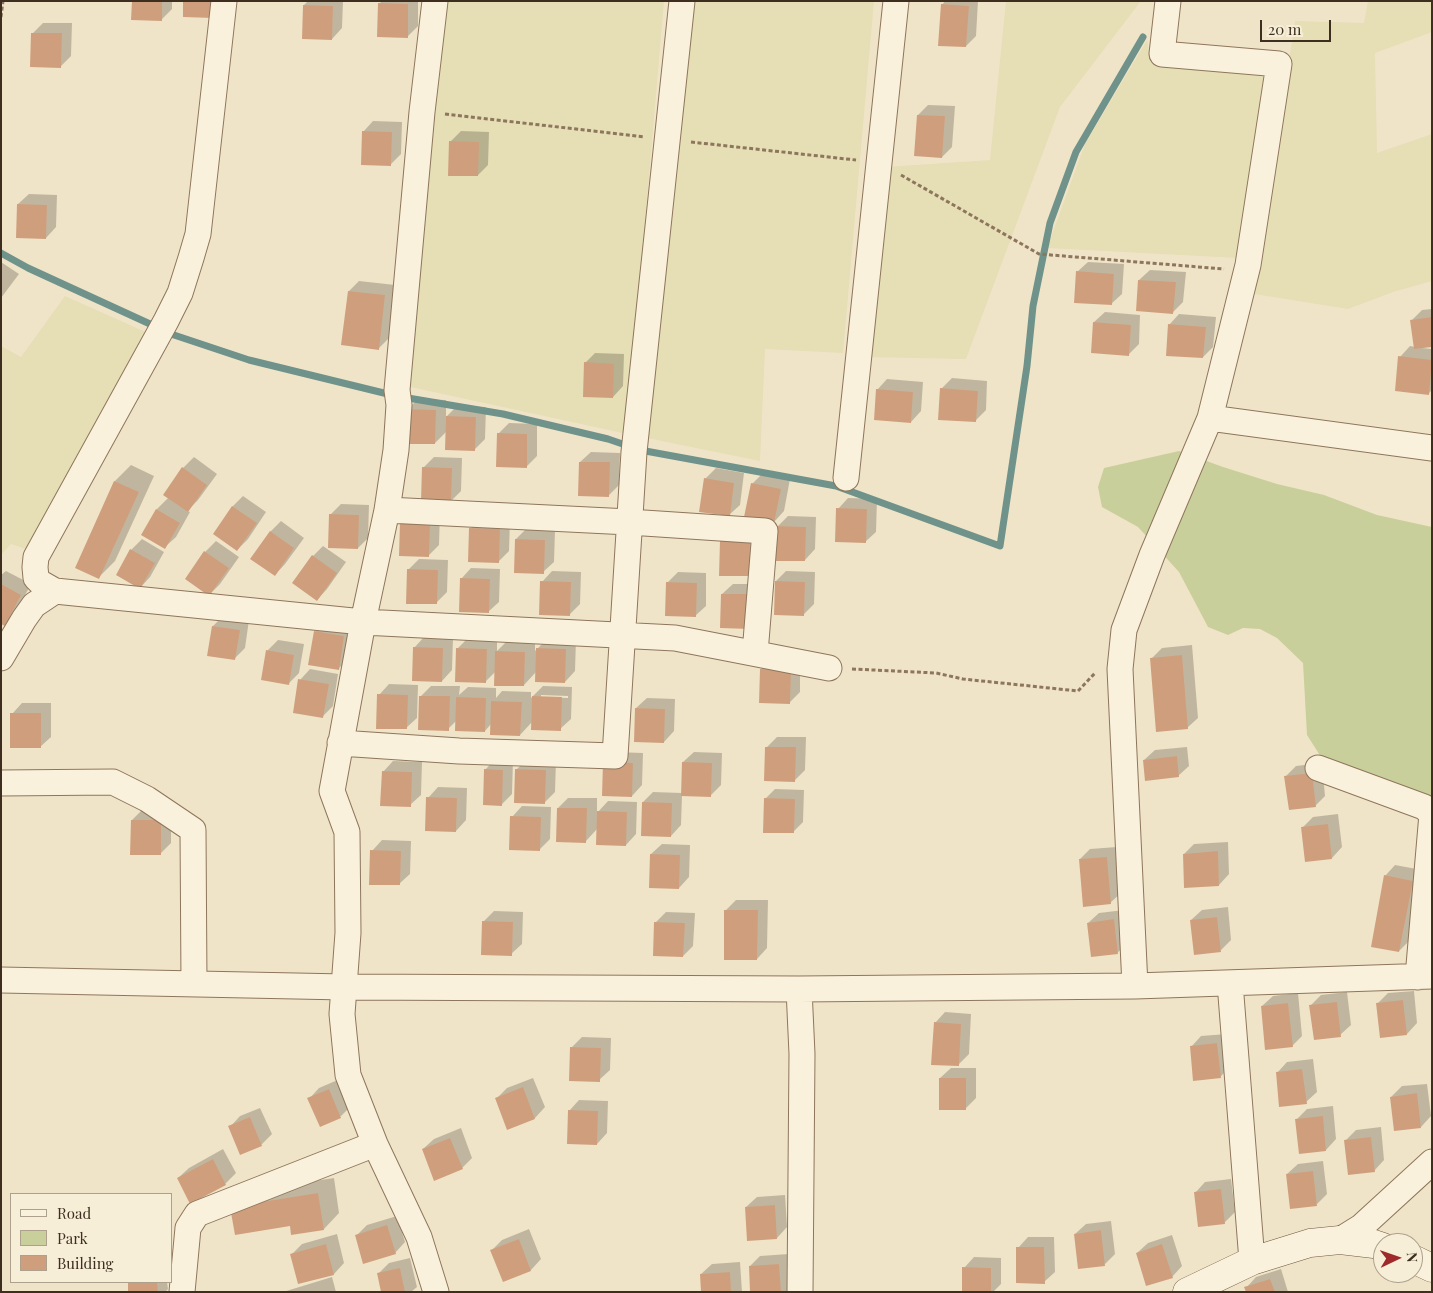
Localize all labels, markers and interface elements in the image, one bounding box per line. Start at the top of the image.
scale bar [1263,10,1334,42]
text: 20 m [1268,19,1301,39]
legend [10,1193,172,1283]
text: Road [57,1203,91,1223]
text: Park [57,1228,88,1248]
north arrow [1373,1233,1423,1283]
text: N [1403,1252,1422,1263]
text: Building [57,1253,113,1273]

